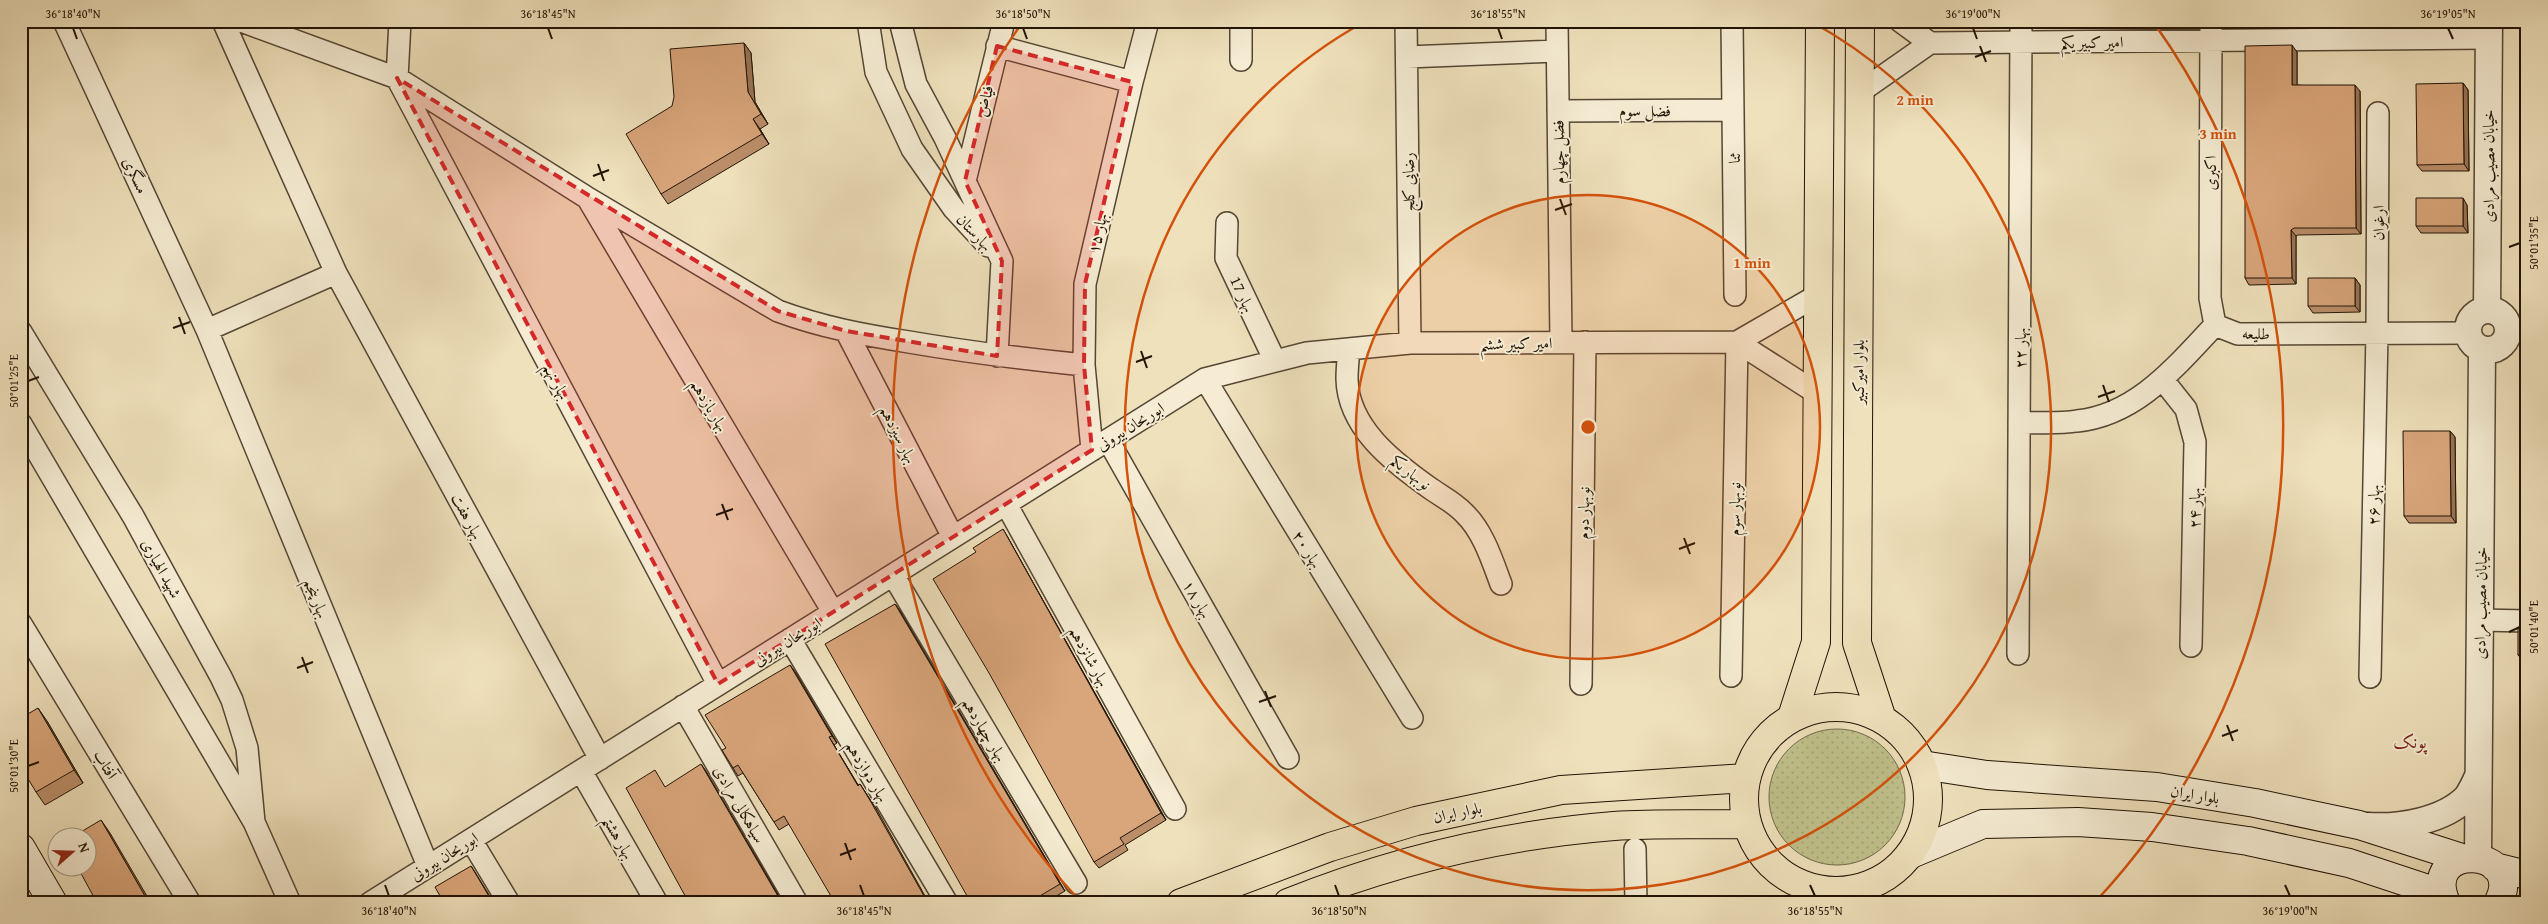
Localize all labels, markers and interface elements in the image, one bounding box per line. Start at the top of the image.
text: 36°18'40"N [45,5,101,22]
text: 36°18'45"N [520,5,576,22]
text: 36°18'50"N [995,5,1051,22]
text: 36°18'55"N [1470,5,1526,22]
text: 36°19'00"N [1945,5,2001,22]
text: 36°19'05"N [2420,5,2476,22]
street label: امیر کبیر یکم [2060,29,2124,59]
street label: فیاض [969,83,999,119]
text: 2 min [1896,89,1934,110]
street label: فضل سوم [1619,98,1671,125]
street label: خیابان مصیب مرادی [2476,110,2500,222]
street label: فضل چهارم [1545,120,1574,184]
text: 3 min [2199,123,2237,144]
street label: رضایی کلج [1395,152,1424,212]
street label: ثنا [1722,152,1746,164]
street label: مسگری [117,153,155,197]
street label: اکبری [2198,155,2222,191]
street label: ارغوان [2366,205,2390,241]
street label: بهارستان [951,208,999,256]
street label: بهار ۱۵ [1081,210,1113,256]
text: 50°01'35"E [2525,216,2542,270]
text: 1 min [1733,252,1771,273]
street label: بهار 17 [1224,272,1262,316]
street label: طلیعه [2242,321,2270,345]
street label: بهار ۲۲ [2008,328,2032,368]
street label: امیر کبیر ششم [1479,330,1553,361]
street label: بلوار امیرکبیر [1846,340,1870,406]
text: 50°01'25"E [5,354,22,408]
street label: بهار نهم [534,358,577,406]
street label: بهار یازدهم [681,374,735,438]
street label: ابوریحان بیرونی [1091,396,1169,456]
street label: بهار سیزدهم [871,401,924,469]
centre of rings [1579,418,1597,436]
street label: نوبهار یکم [1383,448,1437,499]
street label: نوبهار سوم [1722,482,1749,536]
street label: بهار ۲۶ [2361,484,2385,526]
street label: نوبهار دوم [1571,486,1598,540]
street label: بهار ۲۴ [2182,487,2206,529]
street label: بهار هفت [446,489,490,543]
street label: بهار ۲۰ [1287,525,1329,573]
street label: شهید الهیاری [136,534,188,602]
street label: خیابان مصیب مرادی [2467,546,2493,660]
street label: بهار پنجم [294,574,336,623]
street label: بهار ۱۸ [1177,575,1219,623]
text: 50°01'40"E [2525,600,2542,654]
street label: ابوریحان بیرونی [748,611,826,671]
street label: بهار شانزدهم [1060,621,1117,693]
street label: بهار چهاردهم [953,692,1014,768]
district label: پونک [2393,728,2428,755]
street label: بهار دوازدهم [837,736,896,809]
text: 50°01'30"E [5,739,22,793]
street label: آفتاب [88,745,125,785]
street label: سیاهکالی مرادی [708,761,772,847]
street label: بلوار ایران [2169,778,2221,810]
street label: بلوار ایران [1430,795,1484,829]
street label: بهار هشتم [592,810,641,866]
north arrow [48,826,98,876]
street label: ابوریحان بیرونی [405,826,483,886]
text: N [73,840,95,856]
text: 36°18'40"N [361,902,417,919]
text: 36°18'45"N [836,902,892,919]
text: 36°18'50"N [1311,902,1367,919]
text: 36°18'55"N [1787,902,1843,919]
text: 36°19'00"N [2262,902,2318,919]

